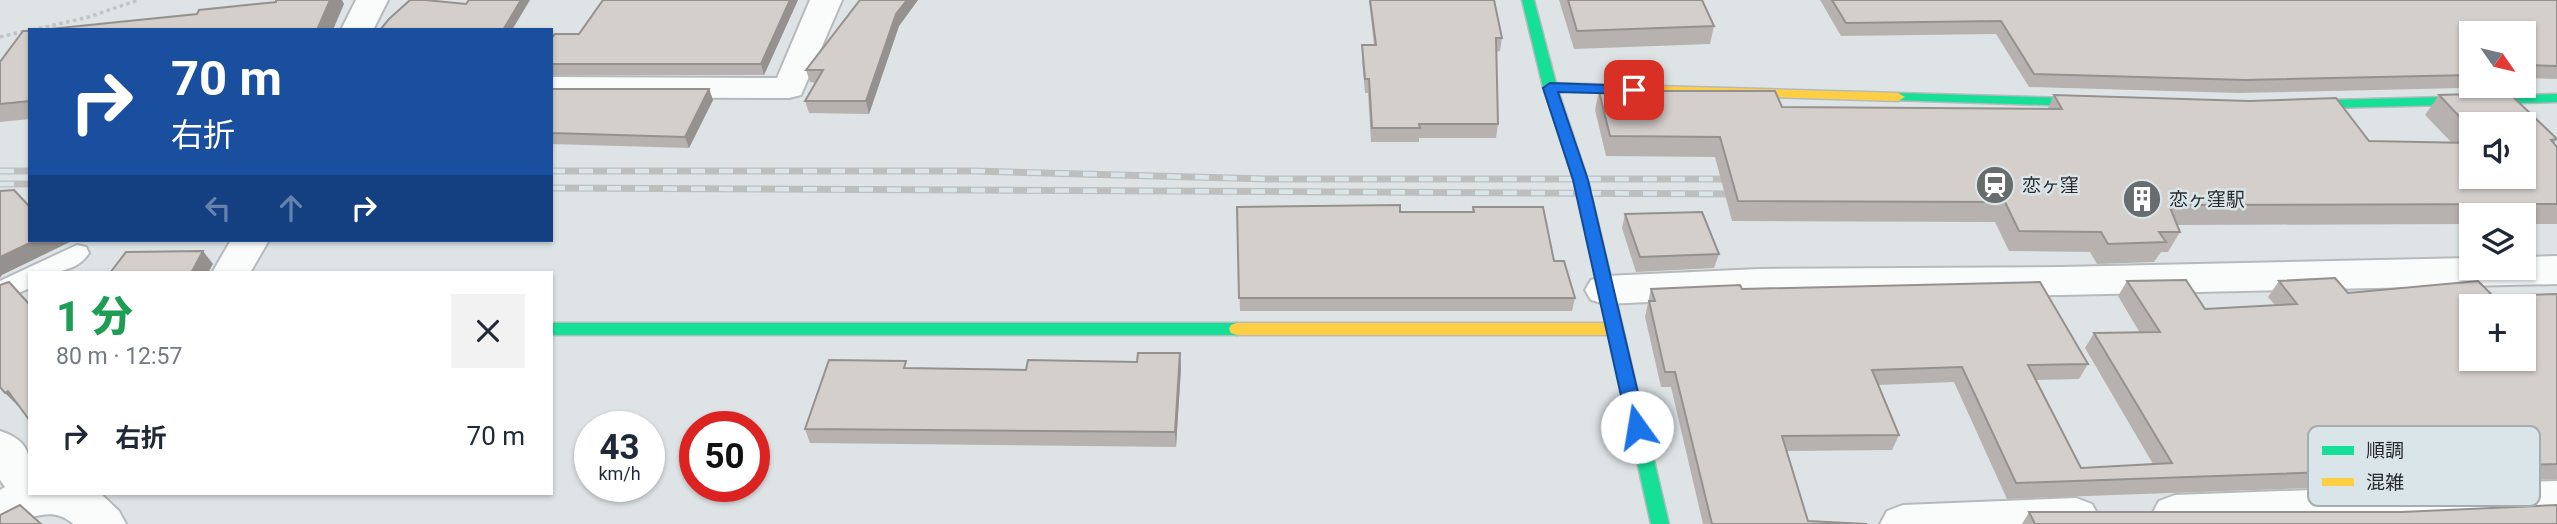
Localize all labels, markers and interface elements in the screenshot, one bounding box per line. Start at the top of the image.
north arrow [2459,21,2536,98]
map controls [2459,21,2536,371]
text: 70 m [171,50,282,107]
icon: right [56,56,147,147]
pin [1604,60,1664,120]
icon: arrive [1615,71,1653,109]
button: sound [2459,112,2536,189]
text: 右折 [171,116,235,154]
station icon: 恋ヶ窪 [1974,164,2016,206]
place label: 恋ヶ窪 [2022,174,2079,197]
building icon: 恋ヶ窪駅 [2121,178,2163,220]
place label: 恋ヶ窪駅 [2169,188,2245,211]
icon: left [199,189,237,227]
icon: ahead [272,189,310,227]
icon: right [345,189,383,227]
button: layers [2459,203,2536,280]
text: 1 分 [56,292,133,341]
button: close [451,294,525,368]
button: + [2459,294,2536,371]
text: 80 m · 12:57 [56,343,182,370]
position arrow [1600,390,1674,464]
speed limit sign: 50 [679,411,770,502]
icon: right [56,417,94,455]
text: 70 m [467,421,525,451]
text: 右折 [115,423,167,453]
legend [2308,426,2540,506]
text: 43 [599,427,640,468]
text: 順調 [2366,439,2404,462]
text: km/h [598,463,641,484]
text: 混雑 [2366,471,2404,494]

